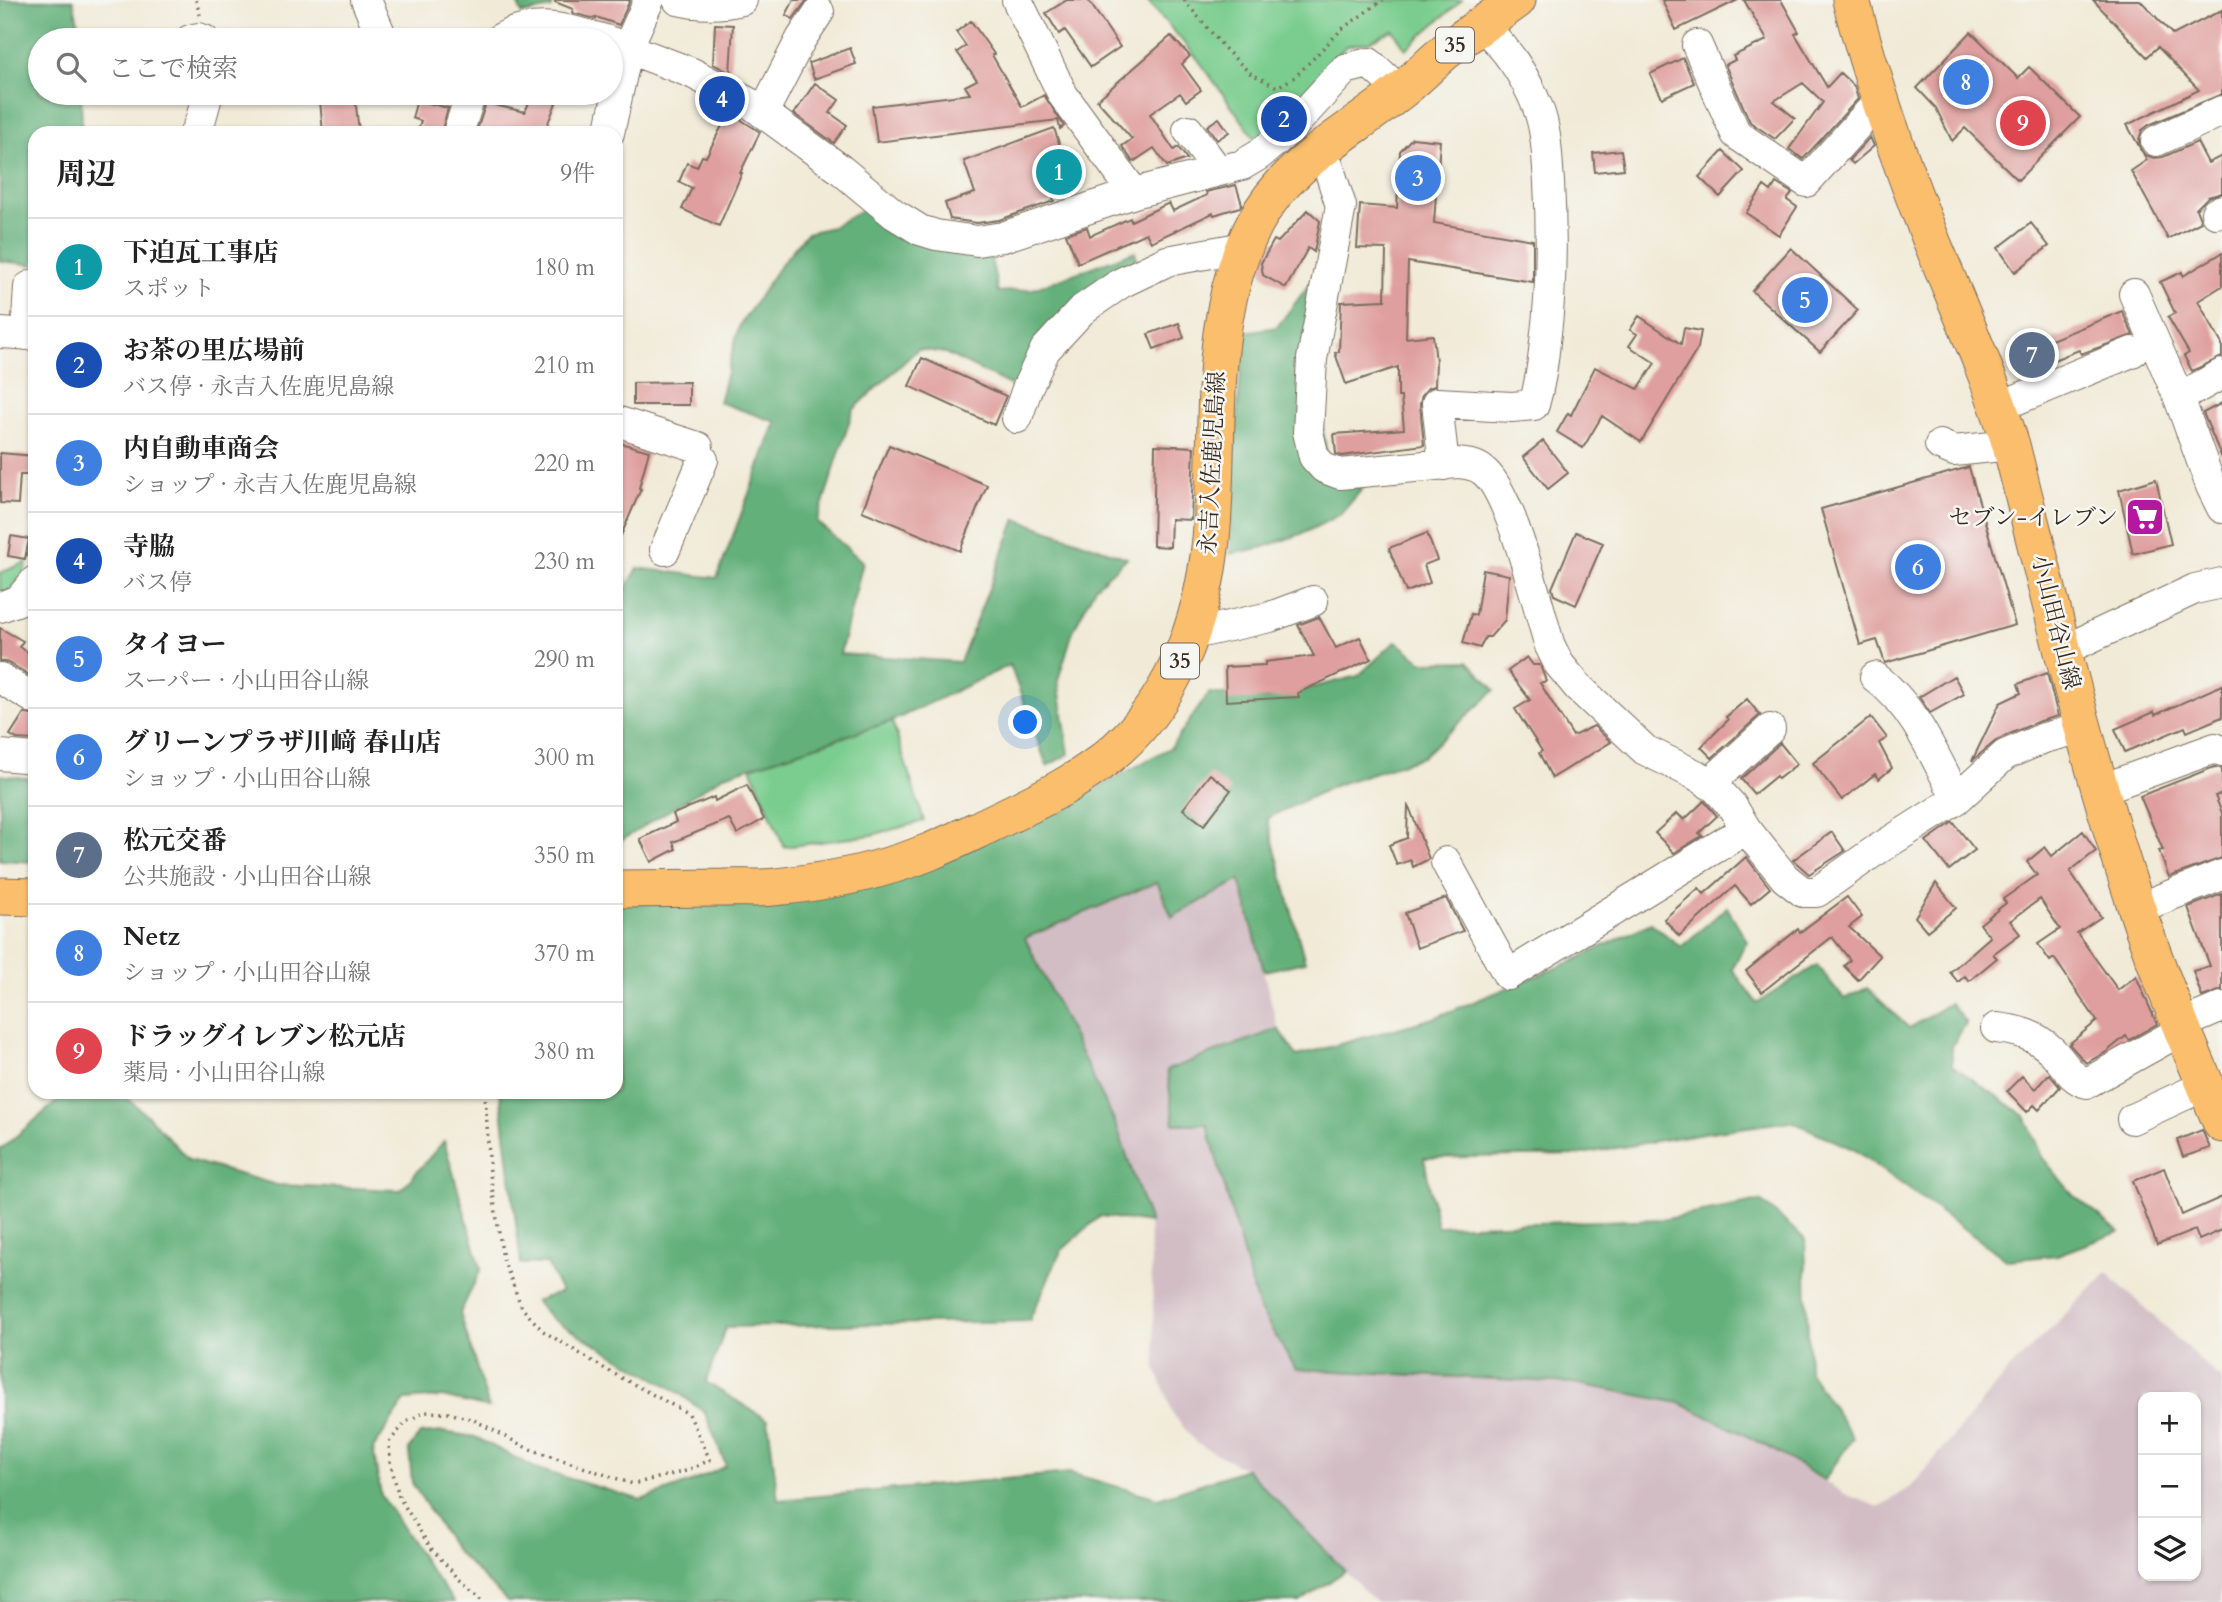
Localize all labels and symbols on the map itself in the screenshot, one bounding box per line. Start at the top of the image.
road number: 35 [1436,28,1474,62]
pin: 8 [1943,56,1989,108]
pin: 4 [699,73,745,125]
pin: 2 [1261,93,1307,145]
pin: 9 [2000,97,2046,149]
pin: 1 [1036,146,1082,198]
pin: 3 [1395,152,1441,204]
pin: 5 [1782,274,1828,326]
pin: 7 [2009,329,2055,381]
street label: 永吉入佐鹿児島線 [1192,370,1232,556]
supermarket icon: セブン-イレブン [2124,496,2166,538]
place label: セブン-イレブン [1949,502,2118,533]
pin: 6 [1895,541,1941,593]
street label: 小山田谷山線 [2024,551,2088,693]
road number: 35 [1161,644,1199,678]
your location [1008,705,1042,739]

